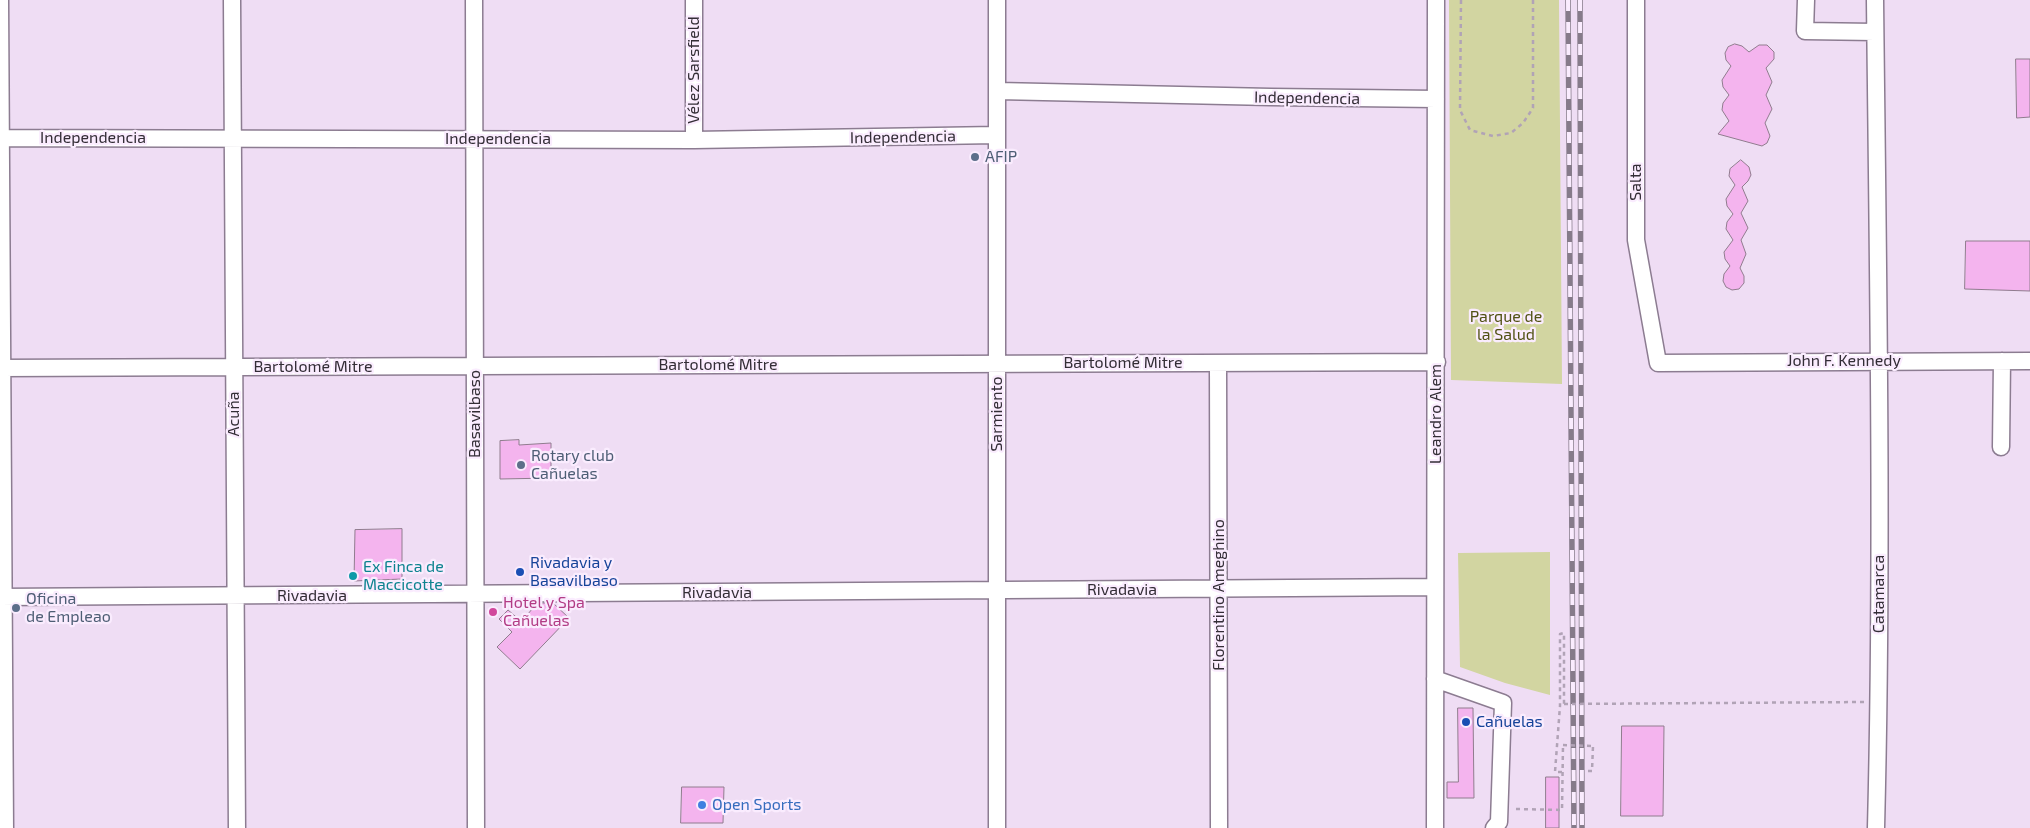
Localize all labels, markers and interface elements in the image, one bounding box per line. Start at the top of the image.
street label: Vélez Sarsfield [684,16,704,124]
street label: Independencia [1254,87,1360,109]
street label: Independencia [850,126,956,148]
street label: Independencia [40,128,146,148]
street label: Independencia [445,129,551,149]
place label: AFIP [985,147,1017,167]
marker: AFIP [969,151,981,163]
street label: Salta [1626,163,1646,201]
park label: Parque de la Salud [1470,307,1542,345]
street label: John F. Kennedy [1787,351,1901,371]
street label: Bartolomé Mitre [1063,353,1183,373]
street label: Bartolomé Mitre [658,355,778,375]
street label: Bartolomé Mitre [253,357,373,377]
street label: Leandro Alem [1426,364,1446,464]
street label: Basavilbaso [465,370,485,458]
street label: Sarmiento [987,376,1007,452]
street label: Acuña [224,392,244,436]
place label: Rotary club Cañuelas [531,446,614,484]
marker: Rotary club Cañuelas [515,459,527,471]
street label: Florentino Ameghino [1209,519,1229,671]
place label: Rivadavia y Basavilbaso [530,553,618,591]
street label: Catamarca [1869,555,1889,633]
place label: Ex Finca de Maccicotte [363,557,444,595]
marker: Rivadavia y Basavilbaso [514,566,526,578]
marker: Ex Finca de Maccicotte [347,570,359,582]
street label: Rivadavia [1087,580,1157,600]
street label: Rivadavia [682,583,752,603]
street label: Rivadavia [277,586,347,606]
place label: Oficina de Empleao [26,589,111,627]
place label: Hotel y Spa Cañuelas [503,593,585,631]
marker: Oficina de Empleao [10,602,22,614]
marker: Hotel y Spa Cañuelas [487,606,499,618]
place label: Cañuelas [1476,712,1543,732]
marker: Cañuelas [1460,716,1472,728]
place label: Open Sports [712,795,801,815]
marker: Open Sports [696,799,708,811]

